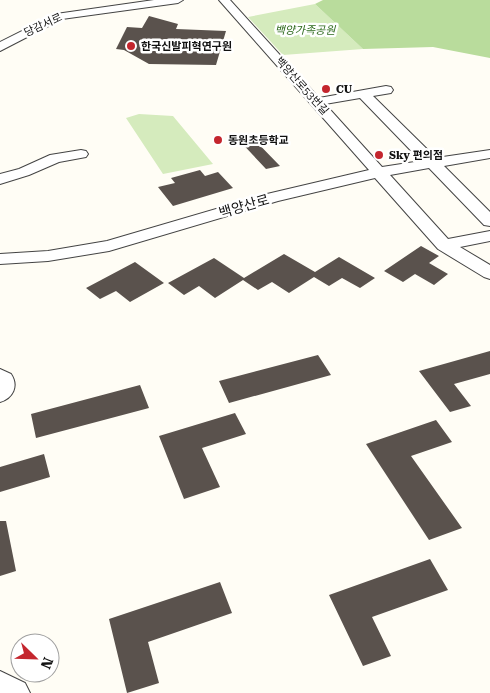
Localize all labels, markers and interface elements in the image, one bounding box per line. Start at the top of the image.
street label: 당감서로 [22,11,64,39]
park label: 백양가족공원 [275,24,336,37]
marker: 한국신발피혁연구원 [125,40,137,52]
place label: 한국신발피혁연구원 [141,40,232,53]
street label: 백양산로53번길 [273,55,331,117]
marker: CU [320,83,332,95]
place label: CU [336,83,353,96]
marker: 동원초등학교 [212,134,224,146]
place label: 동원초등학교 [228,134,289,147]
marker: Sky 편의점 [373,149,385,161]
place label: Sky 편의점 [389,149,443,162]
street label: 백양산로 [217,191,271,221]
north arrow [10,633,60,683]
text: N [37,655,56,671]

